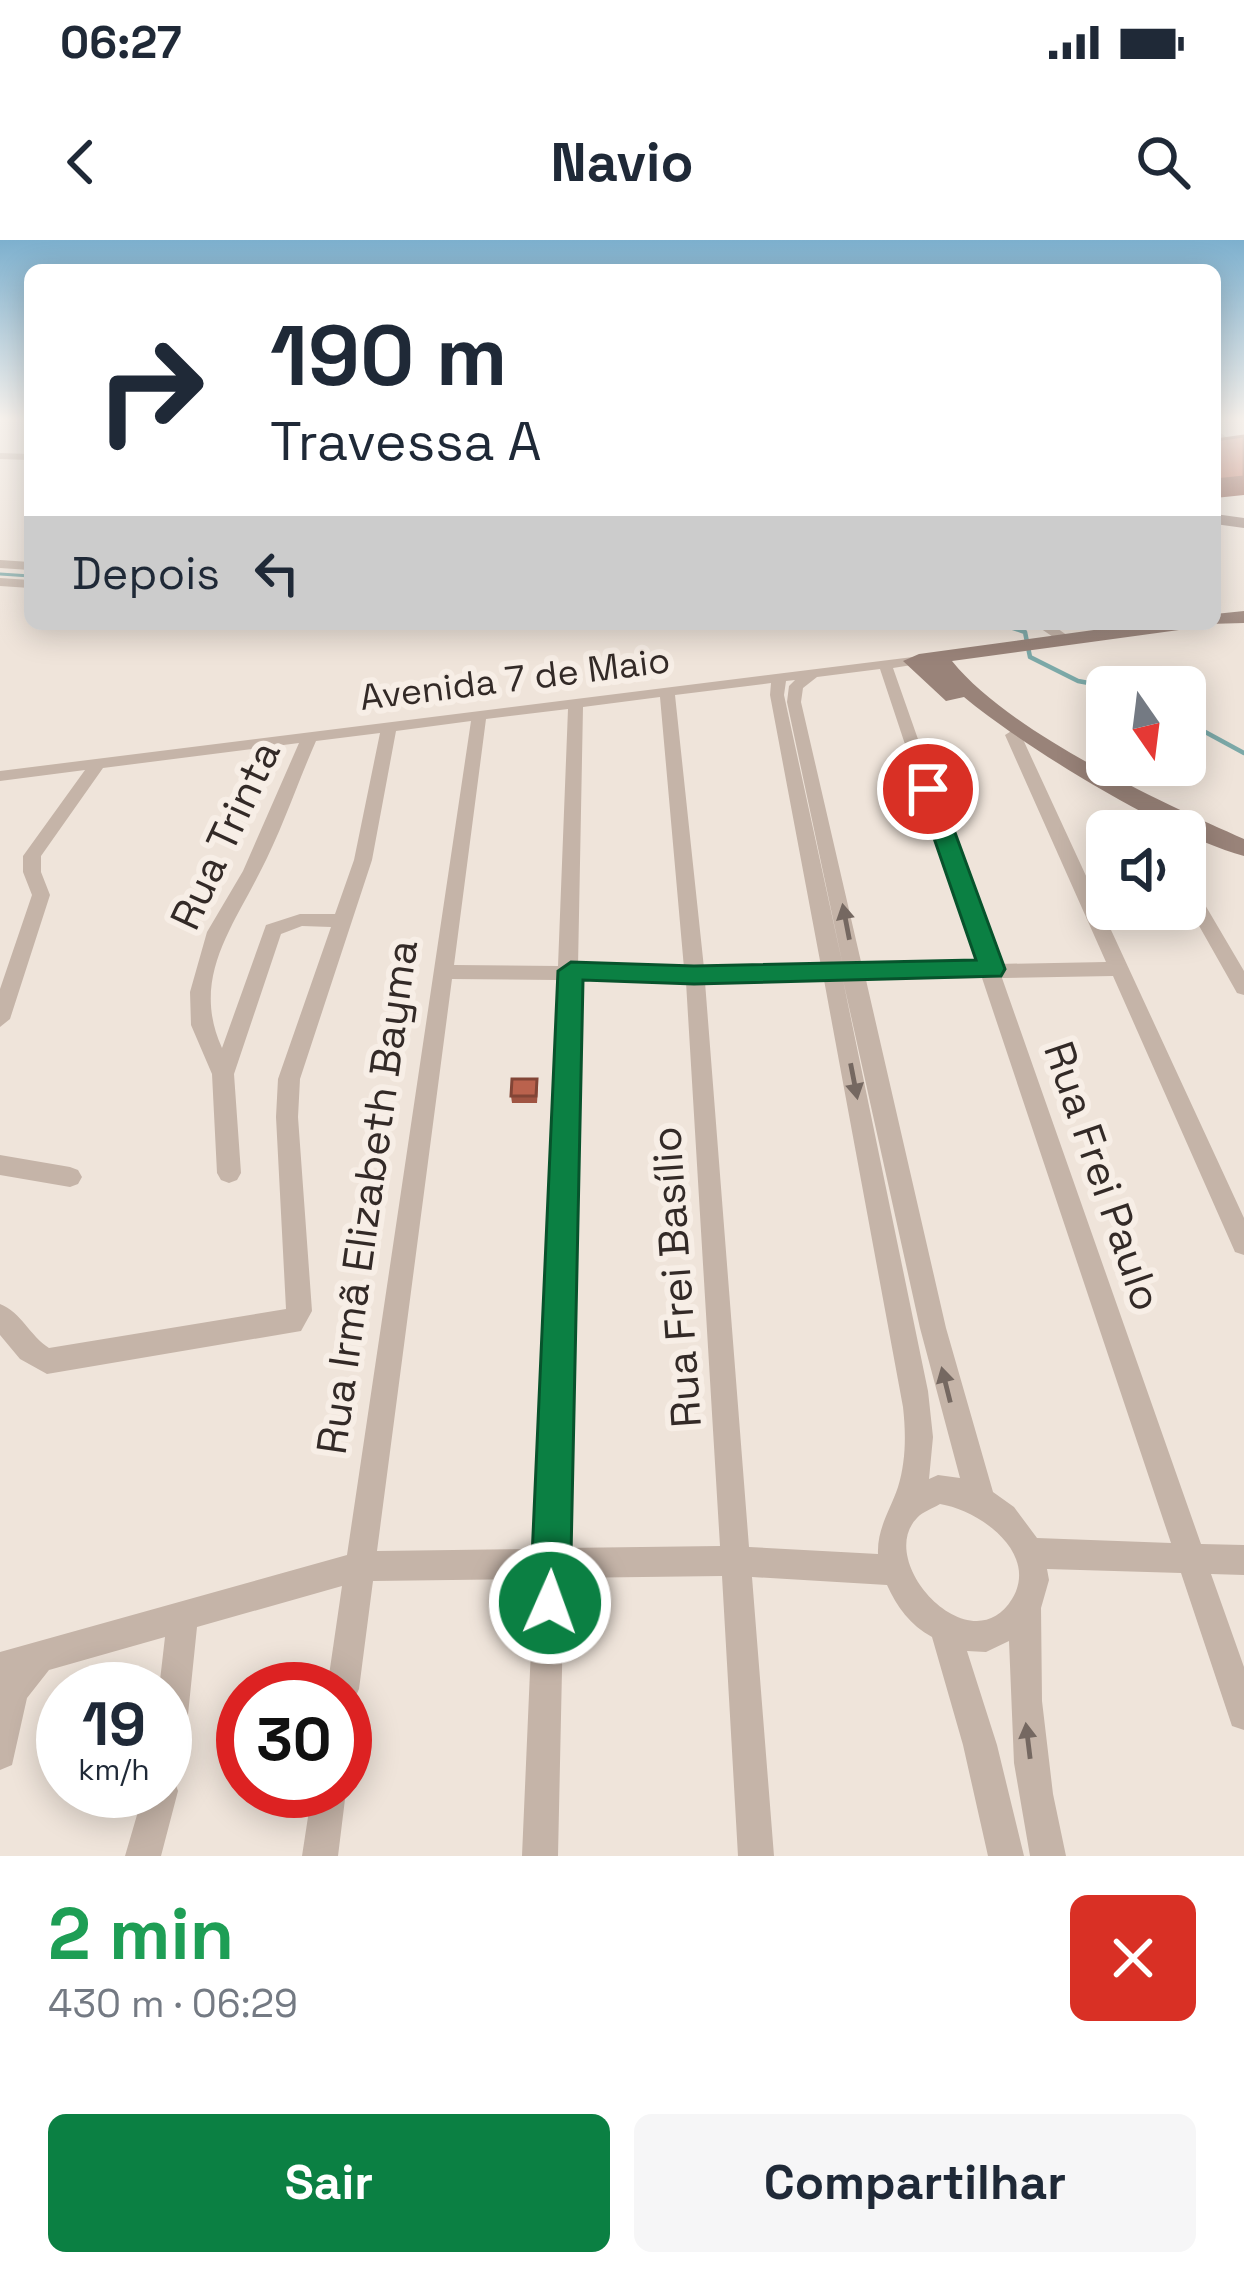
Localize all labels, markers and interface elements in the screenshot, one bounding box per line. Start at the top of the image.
text: 06:27 [60,14,182,71]
text: Navio [551,128,693,197]
icon: back [48,129,114,195]
icon: search [1130,129,1196,195]
text: 190 m [270,302,507,410]
icon: right [72,312,228,468]
text: Travessa A [270,407,542,476]
icon: left [244,540,310,606]
text: Depois [72,545,220,602]
street label: Avenida 7 de Maio [357,637,673,721]
north arrow [1086,666,1206,786]
map controls [1086,666,1206,930]
street label: Rua Trinta [158,732,292,938]
pin [877,738,979,840]
icon: arrive [895,756,961,822]
button: sound [1086,810,1206,930]
one-way arrow [835,902,854,940]
street label: Rua Irmã Elizabeth Bayma [305,936,429,1458]
street label: Rua Frei Paulo [1032,1034,1174,1318]
one-way arrow [845,1063,864,1101]
street label: Rua Frei Basílio [639,1125,713,1429]
one-way arrow [936,1366,955,1403]
position arrow [487,1540,613,1666]
speed limit sign: 30 [216,1662,372,1818]
text: 19 [82,1686,146,1763]
one-way arrow [1018,1722,1037,1759]
text: km/h [78,1750,150,1789]
text: 2 min [48,1888,234,1980]
button: close [1070,1895,1196,2021]
text: 430 m · 06:29 [48,1979,298,2028]
button: Sair [48,2114,610,2252]
button: Compartilhar [634,2114,1196,2252]

